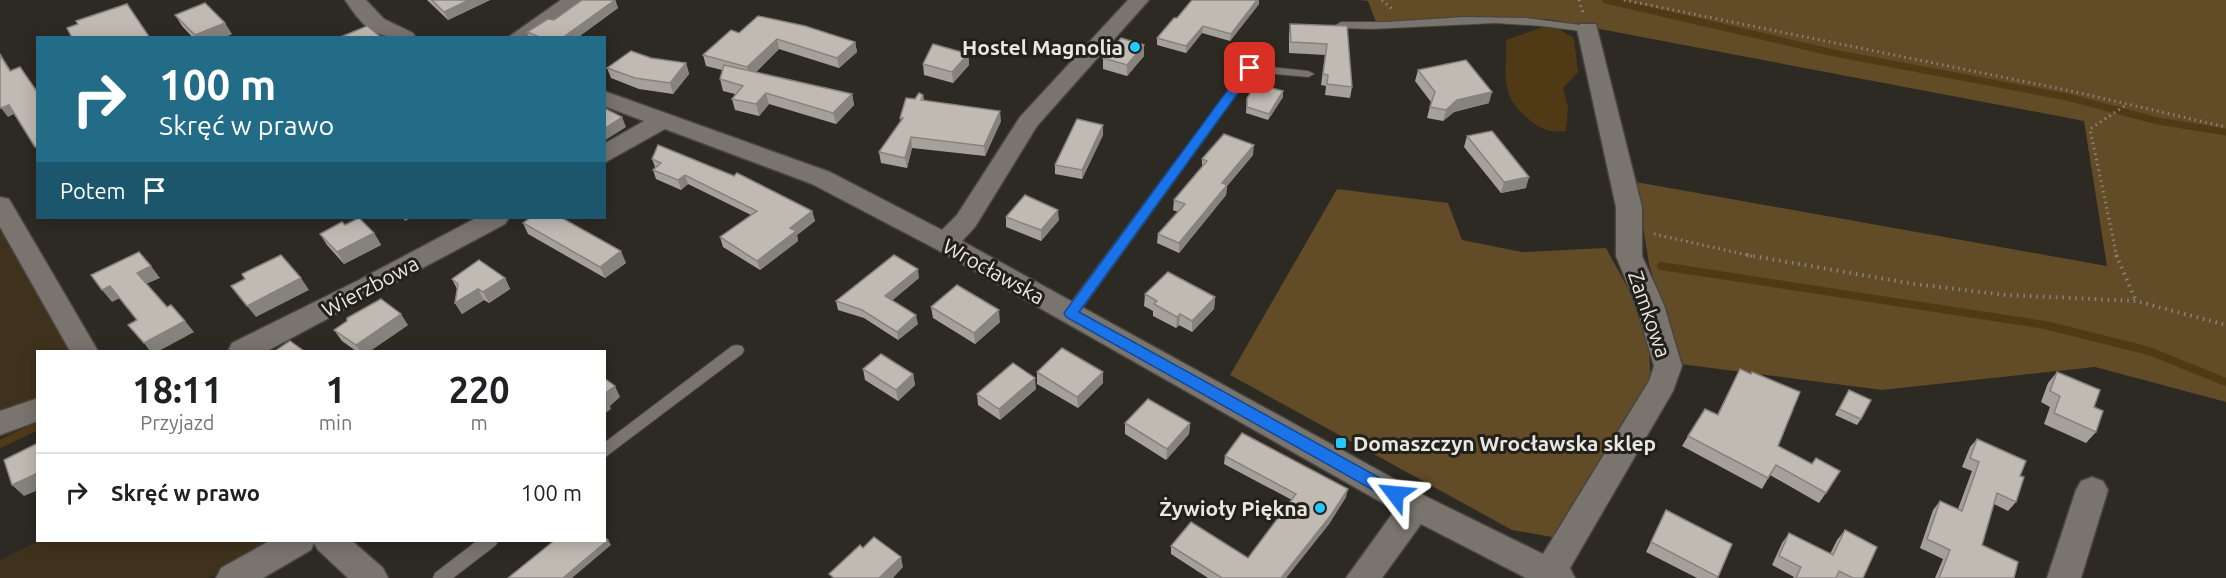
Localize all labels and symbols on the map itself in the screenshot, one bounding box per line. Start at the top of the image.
place label: Hostel Magnolia [962,35,1123,59]
marker: Hostel Magnolia [1128,40,1142,54]
pin [1224,42,1275,93]
street label: Wrocławska [939,233,1049,309]
street label: Wierzbowa [318,251,422,321]
street label: Zamkowa [1624,267,1676,361]
place label: Domaszczyn Wrocławska sklep [1353,431,1656,455]
marker: Domaszczyn Wrocławska sklep [1334,436,1348,450]
position arrow [1363,462,1427,526]
place label: Żywioły Piękna [1159,496,1308,520]
marker: Żywioły Piękna [1313,501,1327,515]

